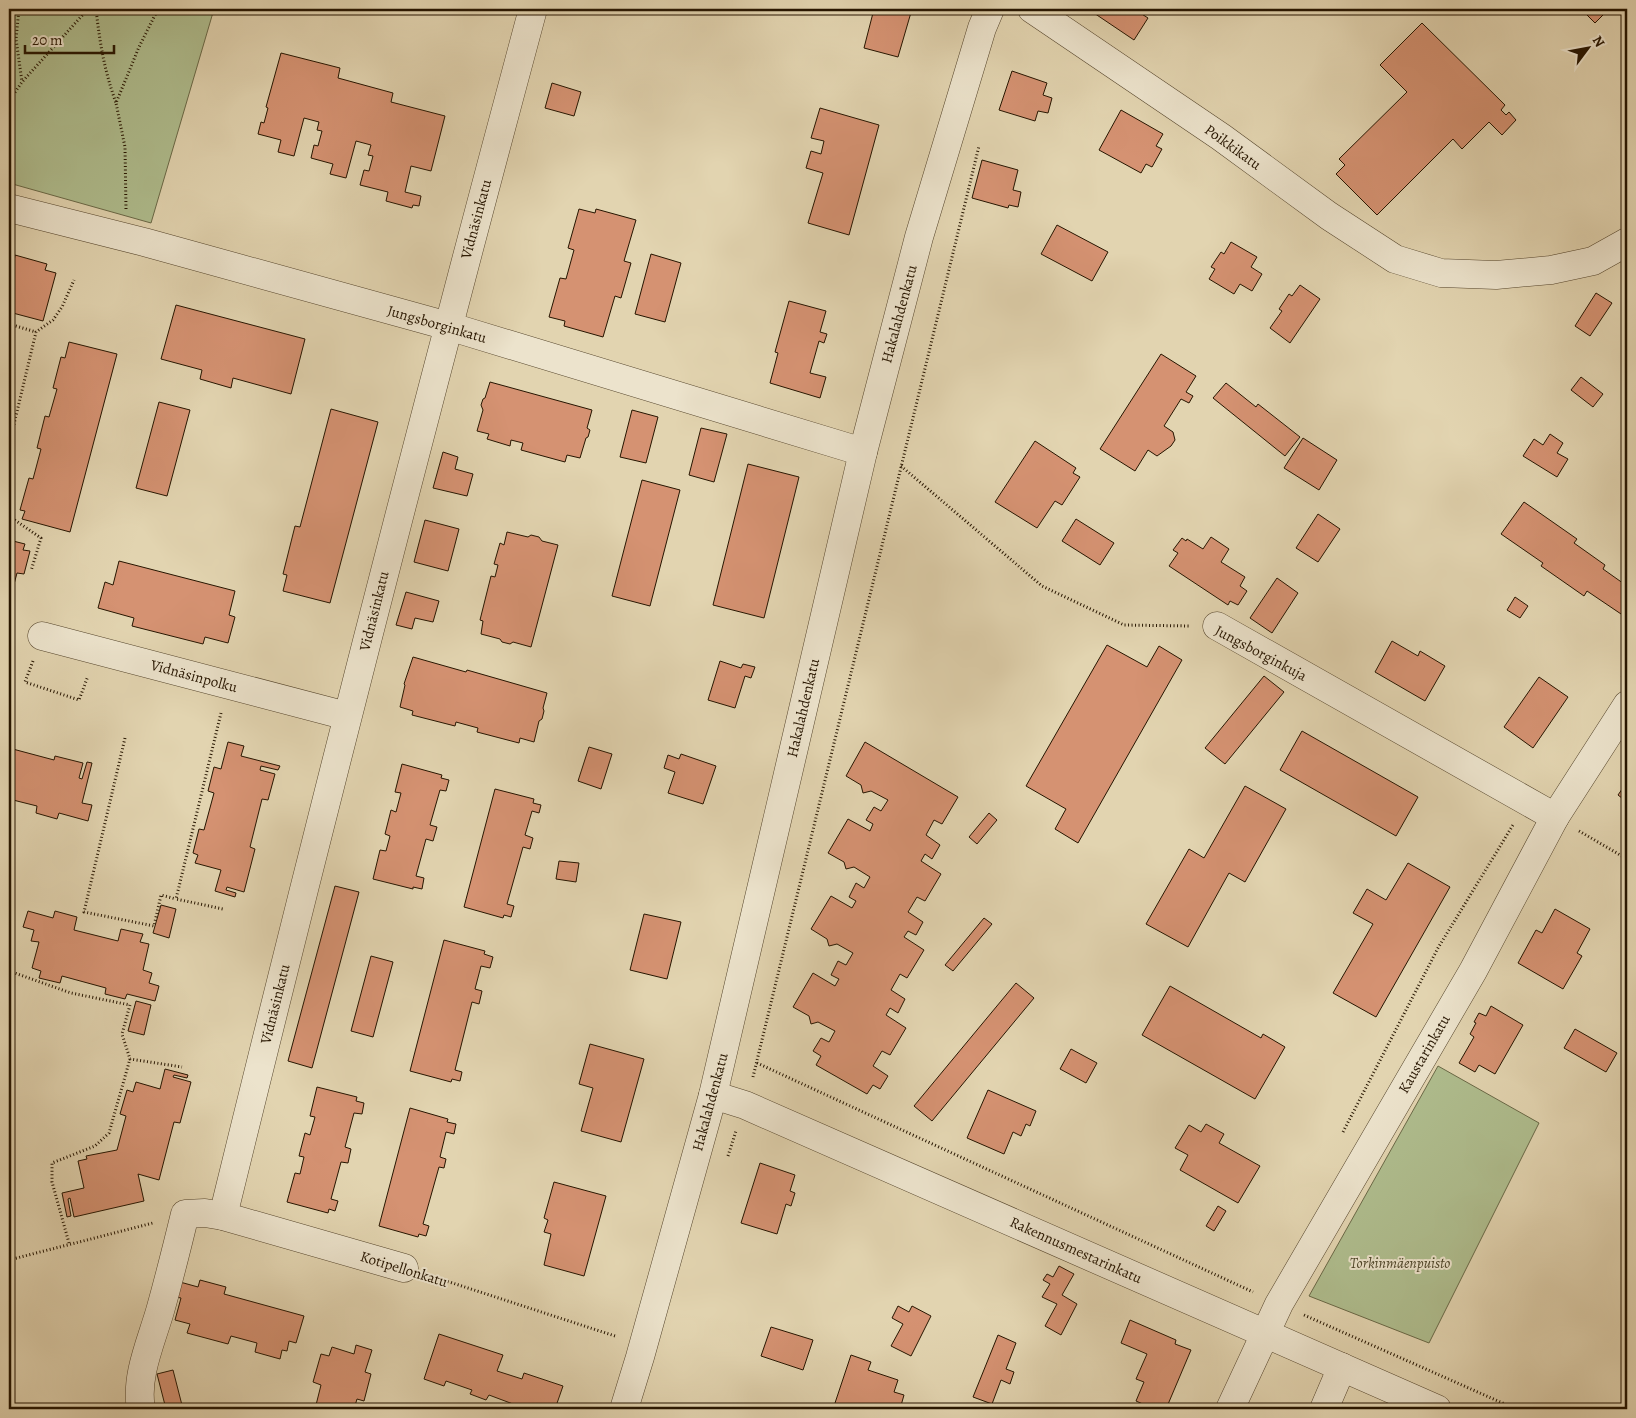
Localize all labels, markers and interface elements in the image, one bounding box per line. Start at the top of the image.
scale bar [25,22,114,54]
north arrow [1564,22,1614,72]
text: 20 m [32,30,63,50]
text: N [1588,32,1609,51]
street label: Poikkikatu [1201,120,1266,175]
street label: Vidnäsinkatu [456,176,496,262]
street label: Hakalahdenkatu [876,262,922,365]
street label: Jungsborginkatu [385,300,490,348]
street label: Vidnäsinkatu [354,568,394,654]
street label: Jungsborginkuja [1212,620,1310,686]
street label: Vidnäsinpolku [147,655,240,697]
street label: Hakalahdenkatu [782,656,824,759]
street label: Vidnäsinkatu [255,961,295,1047]
street label: Kaustarinkatu [1393,1010,1455,1097]
street label: Hakalahdenkatu [687,1050,733,1153]
street label: Rakennusmestarinkatu [1007,1212,1146,1289]
street label: Kotipellonkatu [358,1246,451,1292]
park label: Torkinmäenpuisto [1350,1253,1450,1273]

